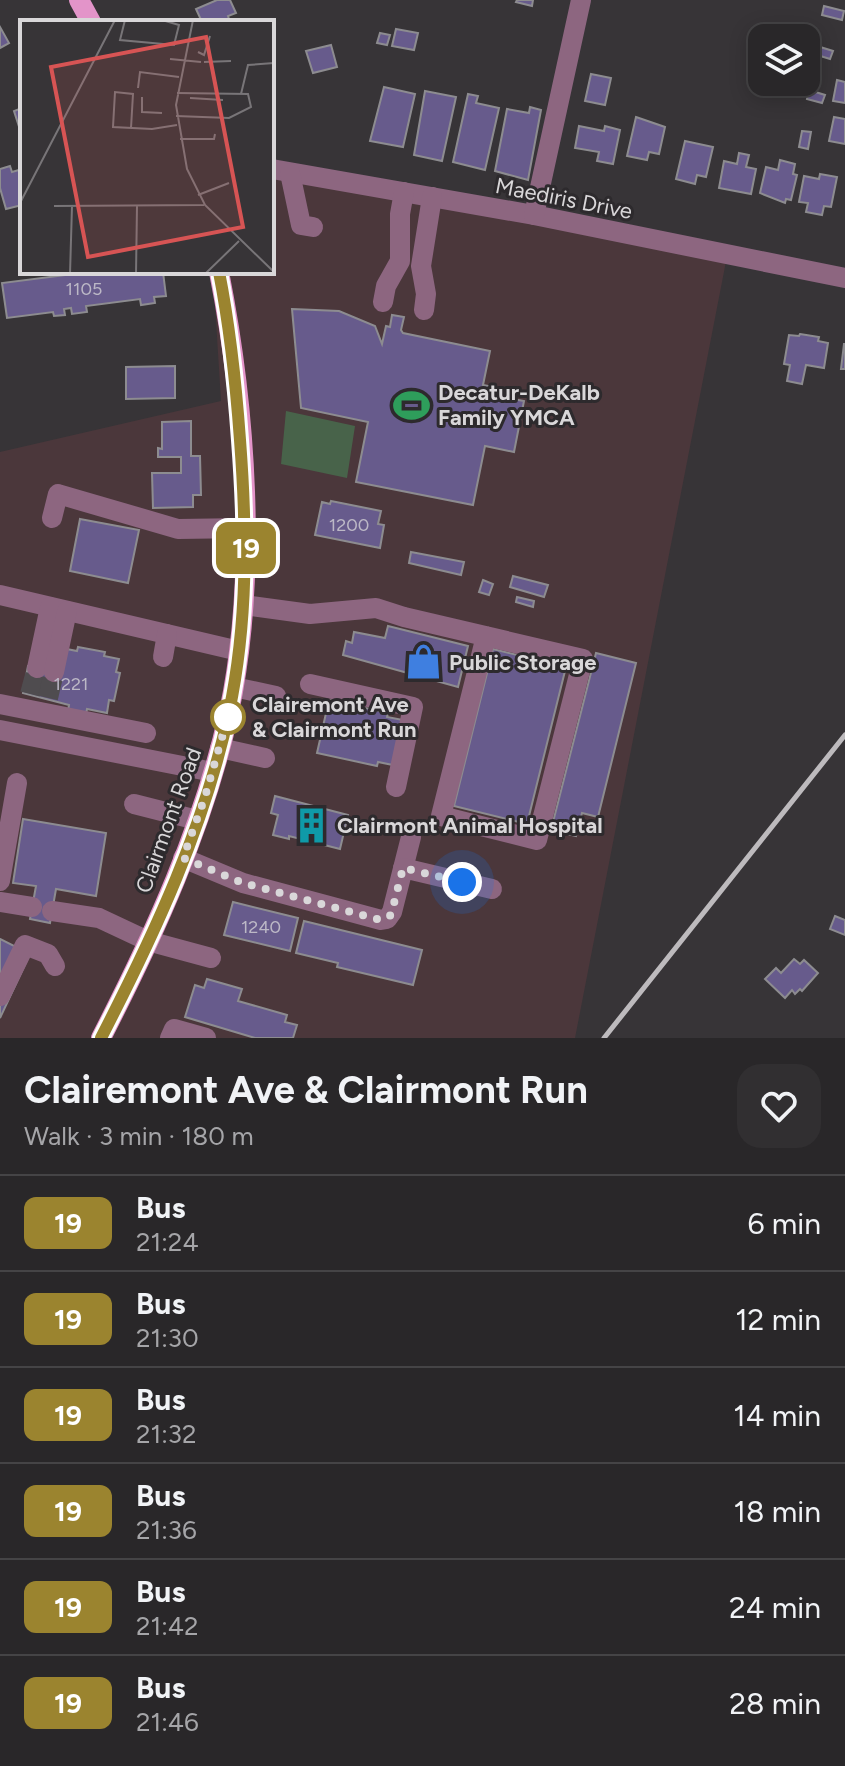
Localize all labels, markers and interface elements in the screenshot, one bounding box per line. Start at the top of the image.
inset map [20,20,274,274]
map controls [748,24,820,96]
button: layers [748,24,820,96]
street label: Maediris Drive [493,172,635,225]
house number: 1105 [66,278,102,300]
place label: Decatur-DeKalb Family YMCA [438,379,600,431]
sports icon: Decatur-DeKalb Family YMCA [393,386,431,424]
house number: 1200 [329,514,369,536]
line badge: 19 [210,522,282,574]
text: 19 [232,531,260,565]
shop icon: Public Storage [404,643,442,681]
place label: Public Storage [449,649,597,676]
house number: 1221 [54,673,89,695]
place label: Clairemont Ave & Clairmont Run [252,691,416,743]
marker: Clairemont Ave & Clairmont Run [211,700,245,734]
street label: Clairmont Road [130,744,207,896]
building icon: Clairmont Animal Hospital [292,806,330,844]
place label: Clairmont Animal Hospital [337,812,603,839]
your location [442,862,482,902]
house number: 1240 [241,916,281,938]
button: heart [737,1064,821,1148]
text: Clairemont Ave & Clairmont Run [24,1067,588,1113]
text: Walk · 3 min · 180 m [24,1120,254,1152]
text: Bus [136,1189,185,1226]
text: 6 min [747,1205,821,1242]
text: 19 [54,1206,82,1240]
text: 21:24 [136,1226,199,1258]
text: Bus [136,1285,185,1322]
text: 12 min [735,1301,821,1338]
text: 19 [54,1302,82,1336]
text: 21:30 [136,1322,199,1354]
text: Bus [136,1381,185,1418]
text: 14 min [733,1397,821,1434]
text: 19 [54,1398,82,1432]
text: 21:32 [136,1418,197,1450]
text: Bus [136,1477,185,1514]
text: 18 min [734,1493,821,1530]
text: 19 [54,1494,82,1528]
text: 21:36 [136,1514,197,1546]
text: Bus [136,1573,185,1610]
text: 24 min [729,1589,821,1626]
text: 19 [54,1590,82,1624]
text: 21:42 [136,1610,199,1642]
text: Bus [136,1669,185,1706]
text: 28 min [729,1685,821,1722]
text: 19 [54,1686,82,1720]
text: 21:46 [136,1706,199,1738]

